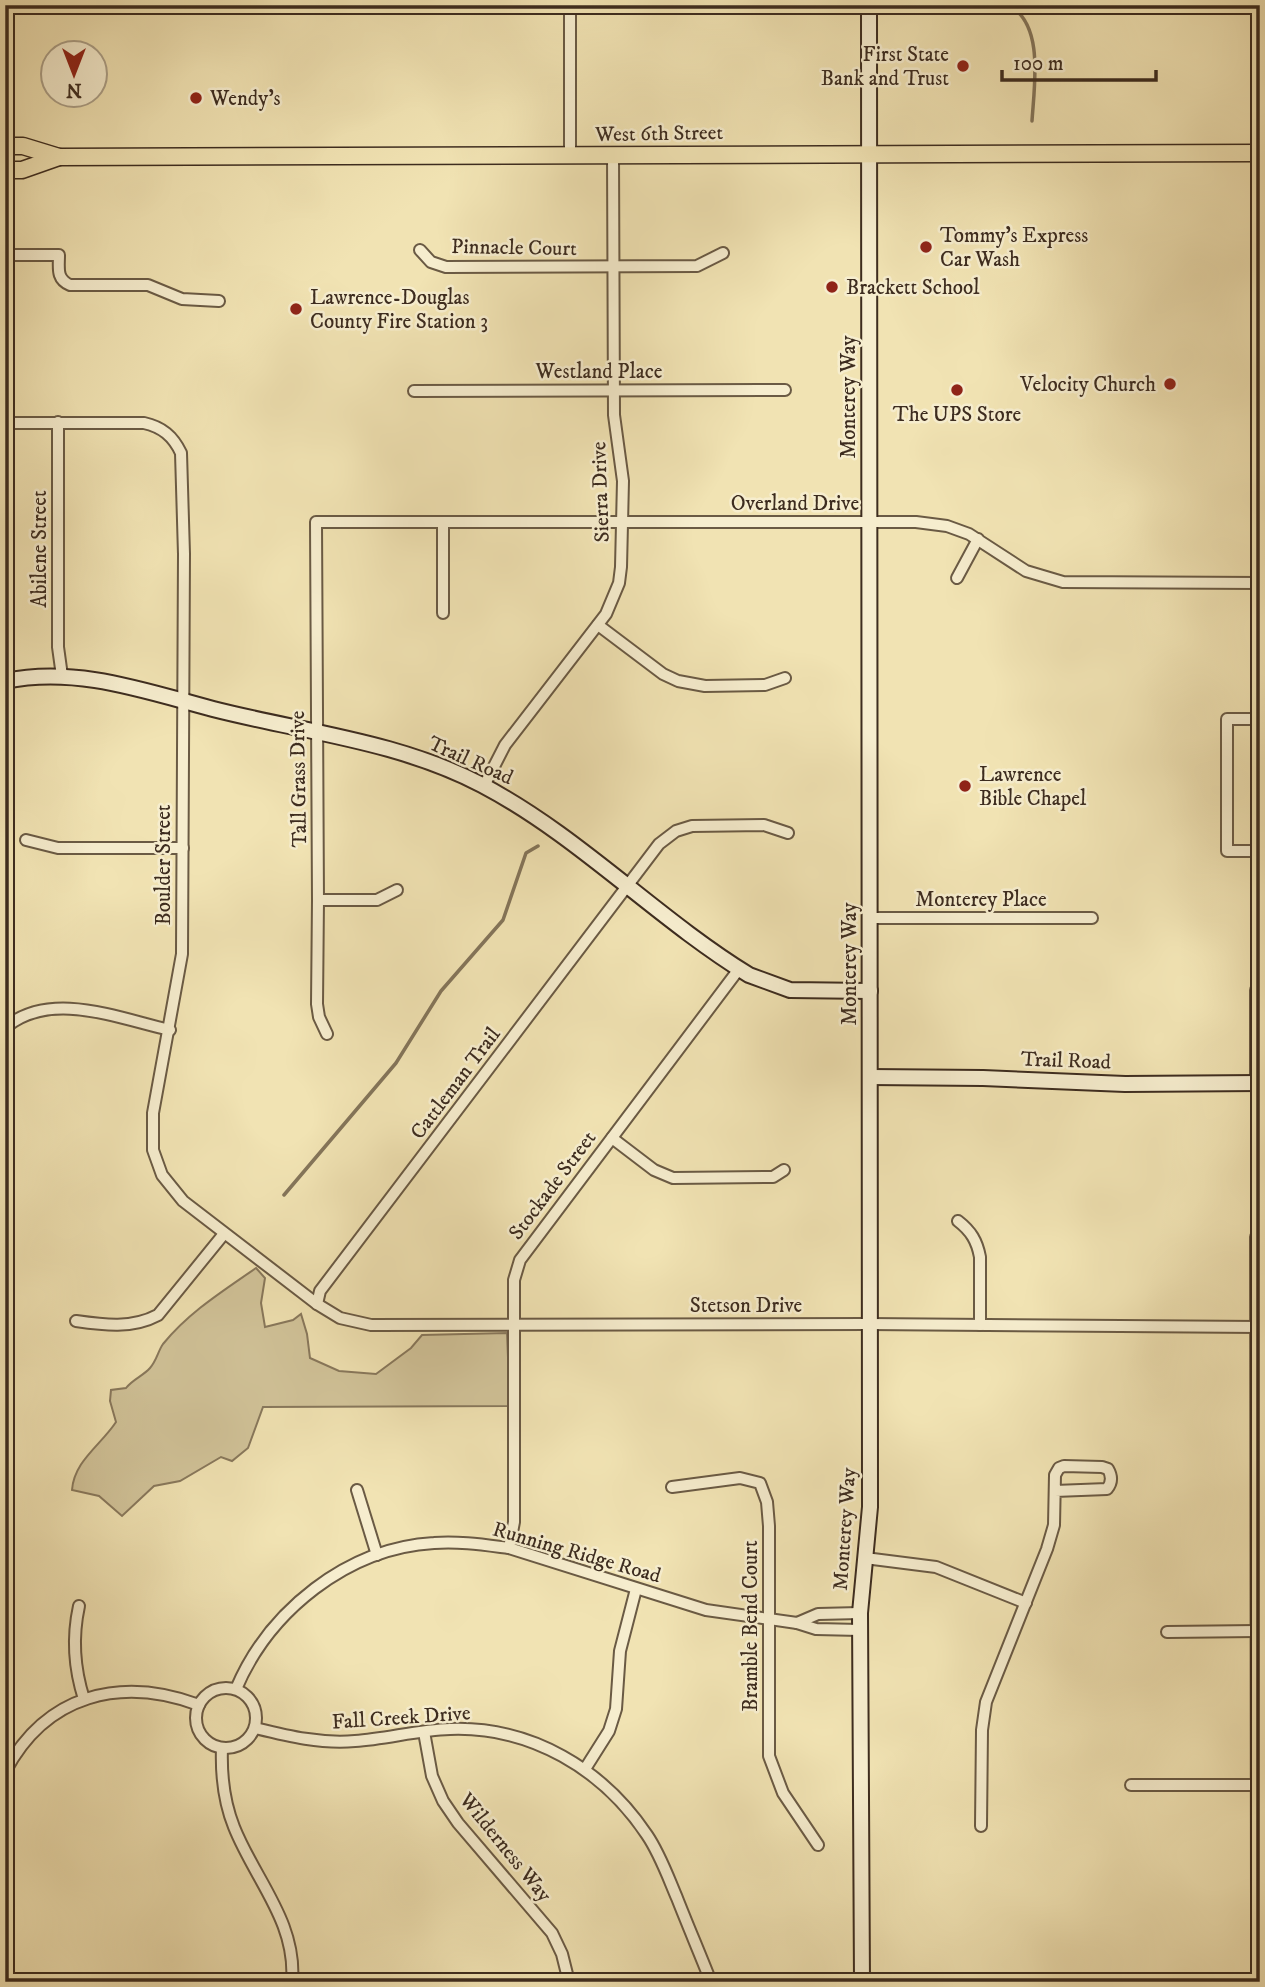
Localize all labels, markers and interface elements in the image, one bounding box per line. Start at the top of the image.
north arrow [38,38,108,108]
scale bar [1002,38,1156,82]
place label: First State Bank and Trust [821,42,949,92]
text: 100 m [1013,51,1064,77]
marker: First State Bank and Trust [955,58,971,74]
text: N [66,78,82,101]
place label: Wendy's [209,86,281,112]
marker: Wendy's [188,90,204,106]
street label: West 6th Street [594,120,724,148]
place label: Tommy's Express Car Wash [940,223,1088,273]
street label: Pinnacle Court [451,234,577,262]
marker: Tommy's Express Car Wash [918,239,934,255]
place label: Brackett School [846,275,980,301]
marker: Brackett School [824,279,840,295]
place label: Lawrence-Douglas County Fire Station 3 [310,285,488,335]
marker: Lawrence-Douglas County Fire Station 3 [288,301,304,317]
street label: Monterey Way [836,334,862,459]
street label: Westland Place [535,359,663,385]
place label: Velocity Church [1019,372,1156,398]
marker: Velocity Church [1162,376,1178,392]
marker: The UPS Store [949,382,965,398]
place label: The UPS Store [893,402,1022,428]
street label: Sierra Drive [586,441,616,543]
street label: Abilene Street [27,490,53,608]
street label: Overland Drive [731,491,859,517]
street label: Tall Grass Drive [285,710,313,848]
street label: Trail Road [424,731,518,791]
place label: Lawrence Bible Chapel [979,762,1087,812]
marker: Lawrence Bible Chapel [957,778,973,794]
street label: Boulder Street [151,804,177,926]
street label: Monterey Place [915,887,1047,913]
street label: Monterey Way [837,901,863,1026]
street label: Cattleman Trail [405,1022,507,1145]
street label: Trail Road [1020,1046,1112,1076]
street label: Stockade Street [503,1126,602,1245]
street label: Stetson Drive [690,1293,803,1319]
street label: Monterey Way [828,1466,862,1591]
street label: Running Ridge Road [490,1516,664,1590]
street label: Bramble Bend Court [738,1540,764,1712]
street label: Fall Creek Drive [331,1700,472,1736]
street label: Wilderness Way [453,1787,558,1908]

